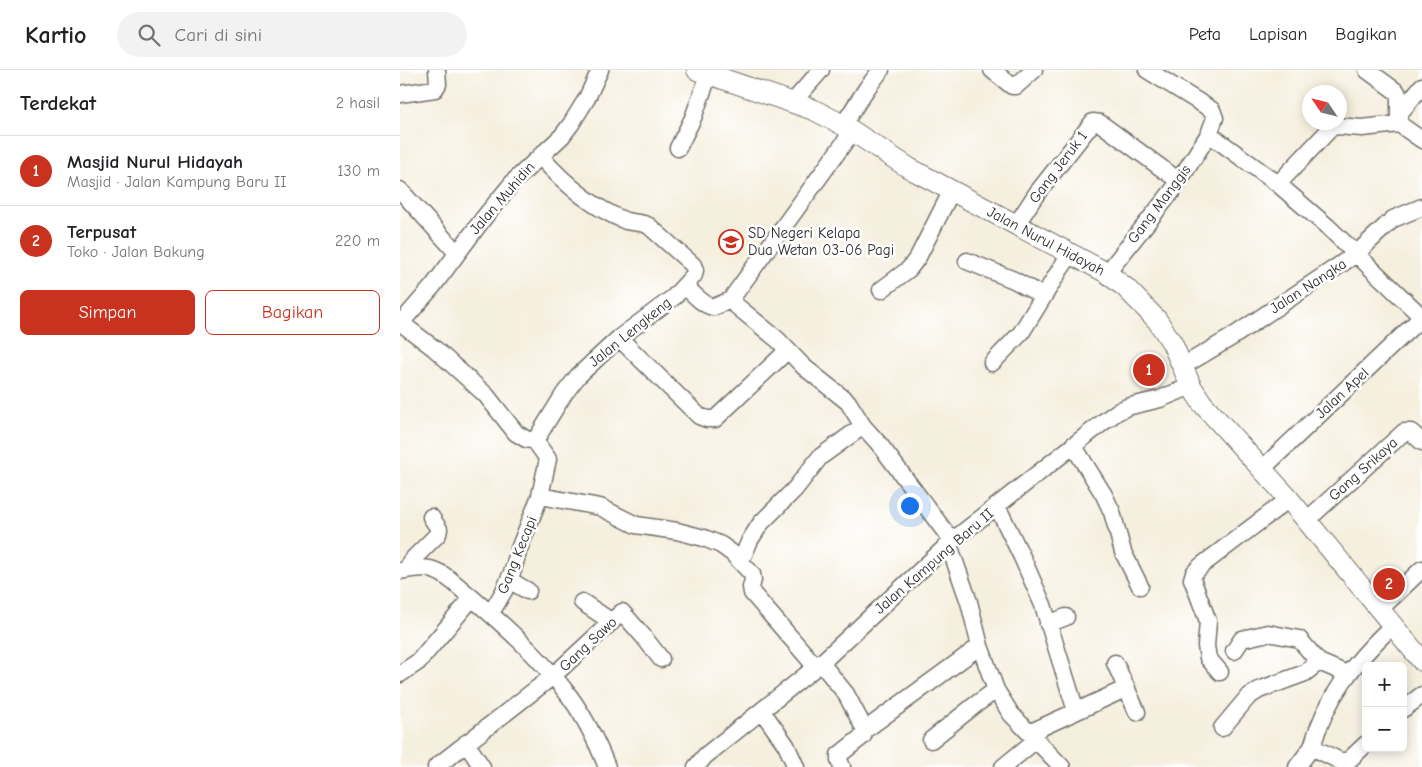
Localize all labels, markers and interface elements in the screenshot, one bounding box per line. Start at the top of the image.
search box [117,12,467,57]
text: Kartio [25,21,87,49]
icon: search [135,21,163,49]
text: Cari di sini [175,24,262,46]
text: Peta [1189,24,1221,45]
text: Lapisan [1249,24,1307,45]
text: Bagikan [1335,24,1397,45]
north arrow [1302,85,1347,130]
text: Terdekat [20,91,96,115]
text: 2 hasil [336,94,380,112]
street label: Gang Jeruk 1 [1025,127,1091,207]
text: Masjid Nurul Hidayah [67,151,243,173]
street label: Jalan Muhidin [466,158,538,238]
street label: Gang Manggis [1124,161,1194,247]
text: 1 [33,162,39,180]
text: 130 m [337,162,380,180]
text: Masjid · Jalan Kampung Baru II [67,173,287,191]
street label: Jalan Nurul Hidayah [984,202,1108,280]
text: Terpusat [67,221,136,243]
place label: SD Negeri Kelapa Dua Wetan 03-06 Pagi [748,224,894,259]
school or university icon: SD Negeri Kelapa Dua Wetan 03-06 Pagi [718,229,744,255]
text: 2 [32,232,40,250]
text: 220 m [335,232,380,250]
text: Toko · Jalan Bakung [67,243,205,261]
street label: Jalan Nangka [1266,255,1350,317]
button: Simpan [20,290,195,335]
button: Bagikan [205,290,380,335]
street label: Jalan Lengkeng [585,293,675,371]
pin: 1 [1133,351,1165,389]
street label: Jalan Apel [1312,364,1372,422]
street label: Gang Srikaya [1325,433,1401,505]
your location [897,493,923,519]
street label: Jalan Kampung Baru II [871,504,997,618]
street label: Gang Kecapi [493,514,541,596]
pin: 2 [1373,565,1405,603]
street label: Gang Sawo [555,613,621,675]
map controls [1362,662,1407,752]
button: + [1362,662,1407,707]
button: − [1362,707,1407,752]

